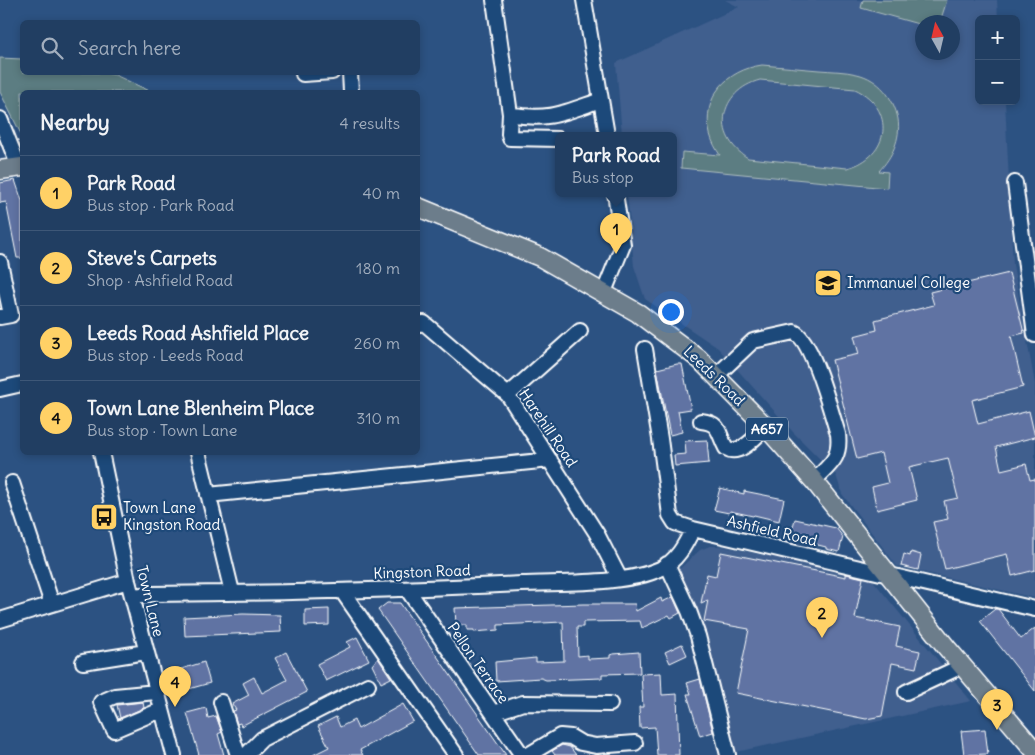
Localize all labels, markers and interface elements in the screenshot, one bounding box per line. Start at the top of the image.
north arrow [915,15,960,60]
map controls [975,15,1020,105]
button: + [975,15,1020,60]
search box [20,20,420,75]
icon: search [38,34,66,62]
text: Search here [78,36,181,60]
button: − [975,60,1020,105]
text: Nearby [40,109,110,136]
text: 4 results [339,113,400,133]
popup [555,132,677,197]
text: Park Road [572,143,660,167]
text: Bus stop [572,167,634,187]
text: Park Road [87,171,175,195]
text: 1 [53,183,59,203]
text: 40 m [362,183,400,203]
text: Bus stop · Park Road [87,195,234,215]
pin: 1 [600,213,632,254]
text: Steve's Carpets [87,246,217,270]
text: 2 [52,258,60,278]
text: 180 m [356,258,400,278]
school or university icon: Immanuel College [813,268,843,298]
text: Shop · Ashfield Road [87,270,233,290]
place label: Immanuel College [847,273,970,292]
your location [658,299,684,325]
text: Leeds Road Ashfield Place [87,321,309,345]
text: 3 [51,333,61,353]
text: 260 m [354,333,400,353]
street label: Leeds Road [680,342,749,410]
text: Bus stop · Leeds Road [87,345,243,365]
street label: Harehill Road [515,385,582,471]
text: Town Lane Blenheim Place [87,396,314,420]
text: 4 [51,408,61,428]
text: 310 m [356,408,400,428]
road number: A657 [746,418,788,440]
text: Bus stop · Town Lane [87,420,237,440]
place label: Town Lane Kingston Road [123,498,221,534]
bus stop icon: Town Lane Kingston Road [89,502,119,532]
street label: Ashfield Road [725,511,819,550]
street label: Kingston Road [373,560,471,583]
street label: Town Lane [132,563,169,638]
pin: 2 [806,597,838,638]
street label: Pellon Terrace [443,618,513,707]
pin: 4 [159,666,191,707]
pin: 3 [981,689,1013,730]

